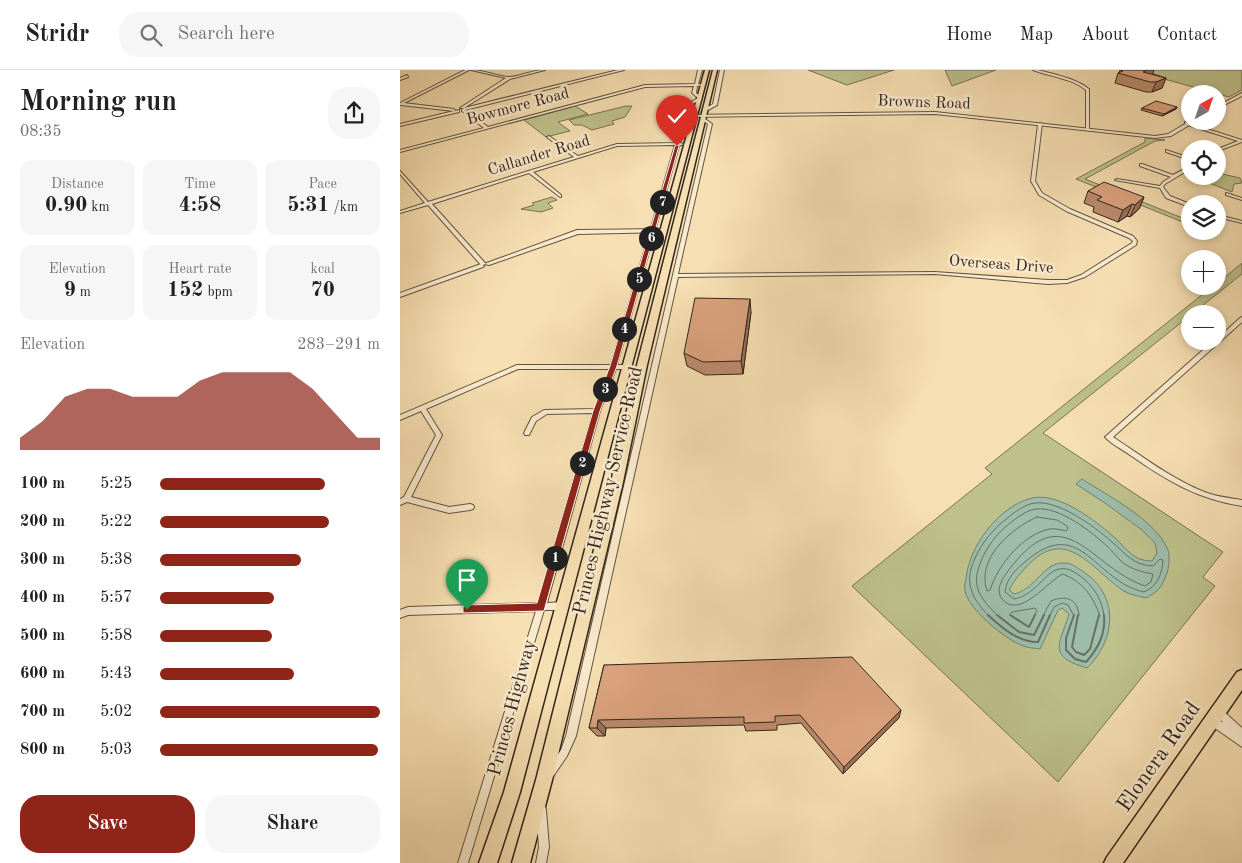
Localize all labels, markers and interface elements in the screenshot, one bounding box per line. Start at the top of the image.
search box [119,12,469,57]
icon: search [137,21,165,49]
text: Stridr [25,23,89,47]
text: Search here [177,25,275,44]
text: Home [946,26,992,44]
text: Map [1020,26,1053,44]
text: About [1081,26,1129,44]
text: Contact [1157,26,1217,44]
north arrow [1181,85,1226,130]
map controls [1181,85,1226,350]
street label: Bowmore Road [465,86,571,128]
button: share [328,87,380,139]
text: Morning run [20,89,177,117]
street label: Browns Road [877,93,971,113]
pin [656,95,698,146]
icon: check [663,102,691,130]
text: 08:35 [20,124,62,140]
street label: Callander Road [486,133,592,179]
button: locate [1181,140,1226,185]
text: Distance [51,177,104,191]
text: Time [184,177,216,191]
text: Pace [308,177,337,191]
pin: 7 [650,190,674,214]
text: 0.90 [45,195,87,216]
text: 4:58 [179,195,221,216]
text: 5:31 [287,195,330,216]
text: 7 [658,195,667,209]
button: layers [1181,195,1226,240]
text: km [87,200,110,214]
text: /km [330,200,358,214]
pin: 6 [638,226,664,250]
text: 6 [647,231,656,245]
button: + [1181,250,1226,295]
street label: Overseas Drive [948,253,1054,277]
text: Elevation [49,262,106,276]
text: Heart rate [169,262,231,276]
text: kcal [311,262,335,276]
pin: 5 [626,266,652,292]
text: 5 [635,272,644,286]
text: 9 [64,280,76,301]
text: 152 [167,280,204,301]
text: 70 [310,280,335,301]
text: m [76,285,91,299]
text: bpm [204,285,233,299]
button: − [1181,305,1226,350]
pin: 4 [612,316,636,342]
text: 4 [620,322,629,336]
text: Elevation [20,337,85,353]
text: 283–291 m [297,337,380,353]
street label: Princes Highway Service Road [571,365,647,617]
pin: 3 [592,376,618,402]
text: 3 [601,382,610,396]
pin: 2 [570,450,594,476]
text: 2 [578,456,587,470]
text: 100 m [20,476,65,492]
text: 5:25 [100,476,132,492]
text: 200 m [20,514,65,530]
text: 5:22 [100,514,132,530]
pin: 1 [542,546,568,570]
text: 1 [551,551,560,565]
text: 300 m [20,552,65,568]
text: 5:38 [100,552,132,568]
pin [446,559,488,610]
icon: arrive [453,566,481,594]
text: 400 m [20,590,65,606]
text: 5:57 [100,590,132,606]
text: 500 m [20,628,65,644]
text: 5:58 [100,628,132,644]
street label: Princes Highway [486,638,540,778]
text: 600 m [20,666,65,682]
text: 5:43 [100,666,132,682]
street label: Elonera Road [1113,698,1205,816]
text: 700 m [20,704,65,720]
text: 5:02 [100,704,132,720]
text: 800 m [20,742,65,758]
text: 5:03 [100,742,132,758]
button: Save [20,795,195,853]
button: Share [205,795,380,853]

